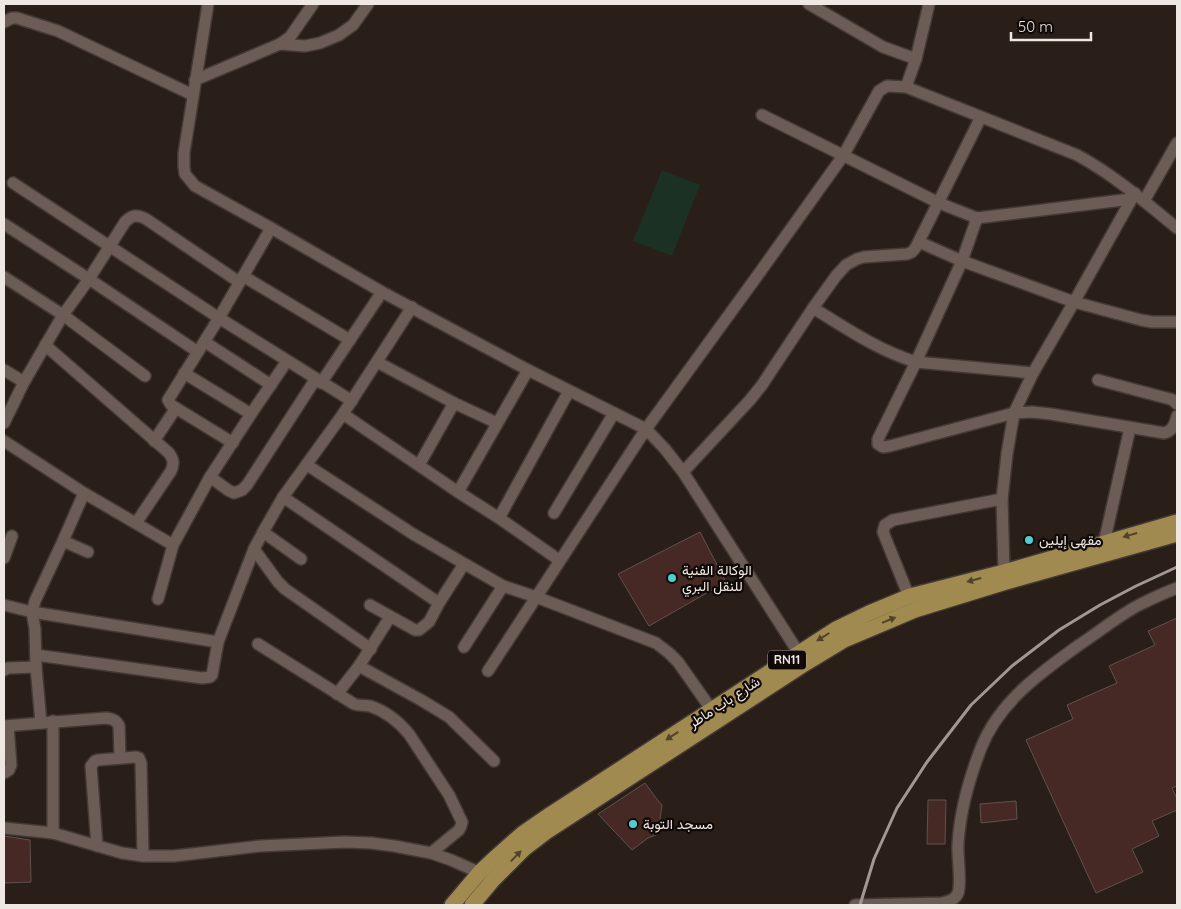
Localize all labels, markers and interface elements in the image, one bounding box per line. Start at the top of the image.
scale bar [1011,10,1091,42]
text: 50 m [1018,17,1053,36]
place label: مقهى إيلين [1039,531,1102,550]
one-way arrow [1123,532,1138,540]
marker: مقهى إيلين [1023,534,1035,546]
place label: الوكالة الفنية للنقل البري [682,561,752,598]
marker: الوكالة الفنية للنقل البري [666,572,678,584]
one-way arrow [967,576,982,584]
one-way arrow [882,616,897,624]
one-way arrow [816,632,830,642]
road number: RN11 [768,650,806,670]
street label: شارع باب ماطر [684,672,764,734]
one-way arrow [666,731,679,740]
place label: مسجد التوبة [643,815,713,833]
marker: مسجد التوبة [627,818,639,830]
one-way arrow [510,850,522,862]

